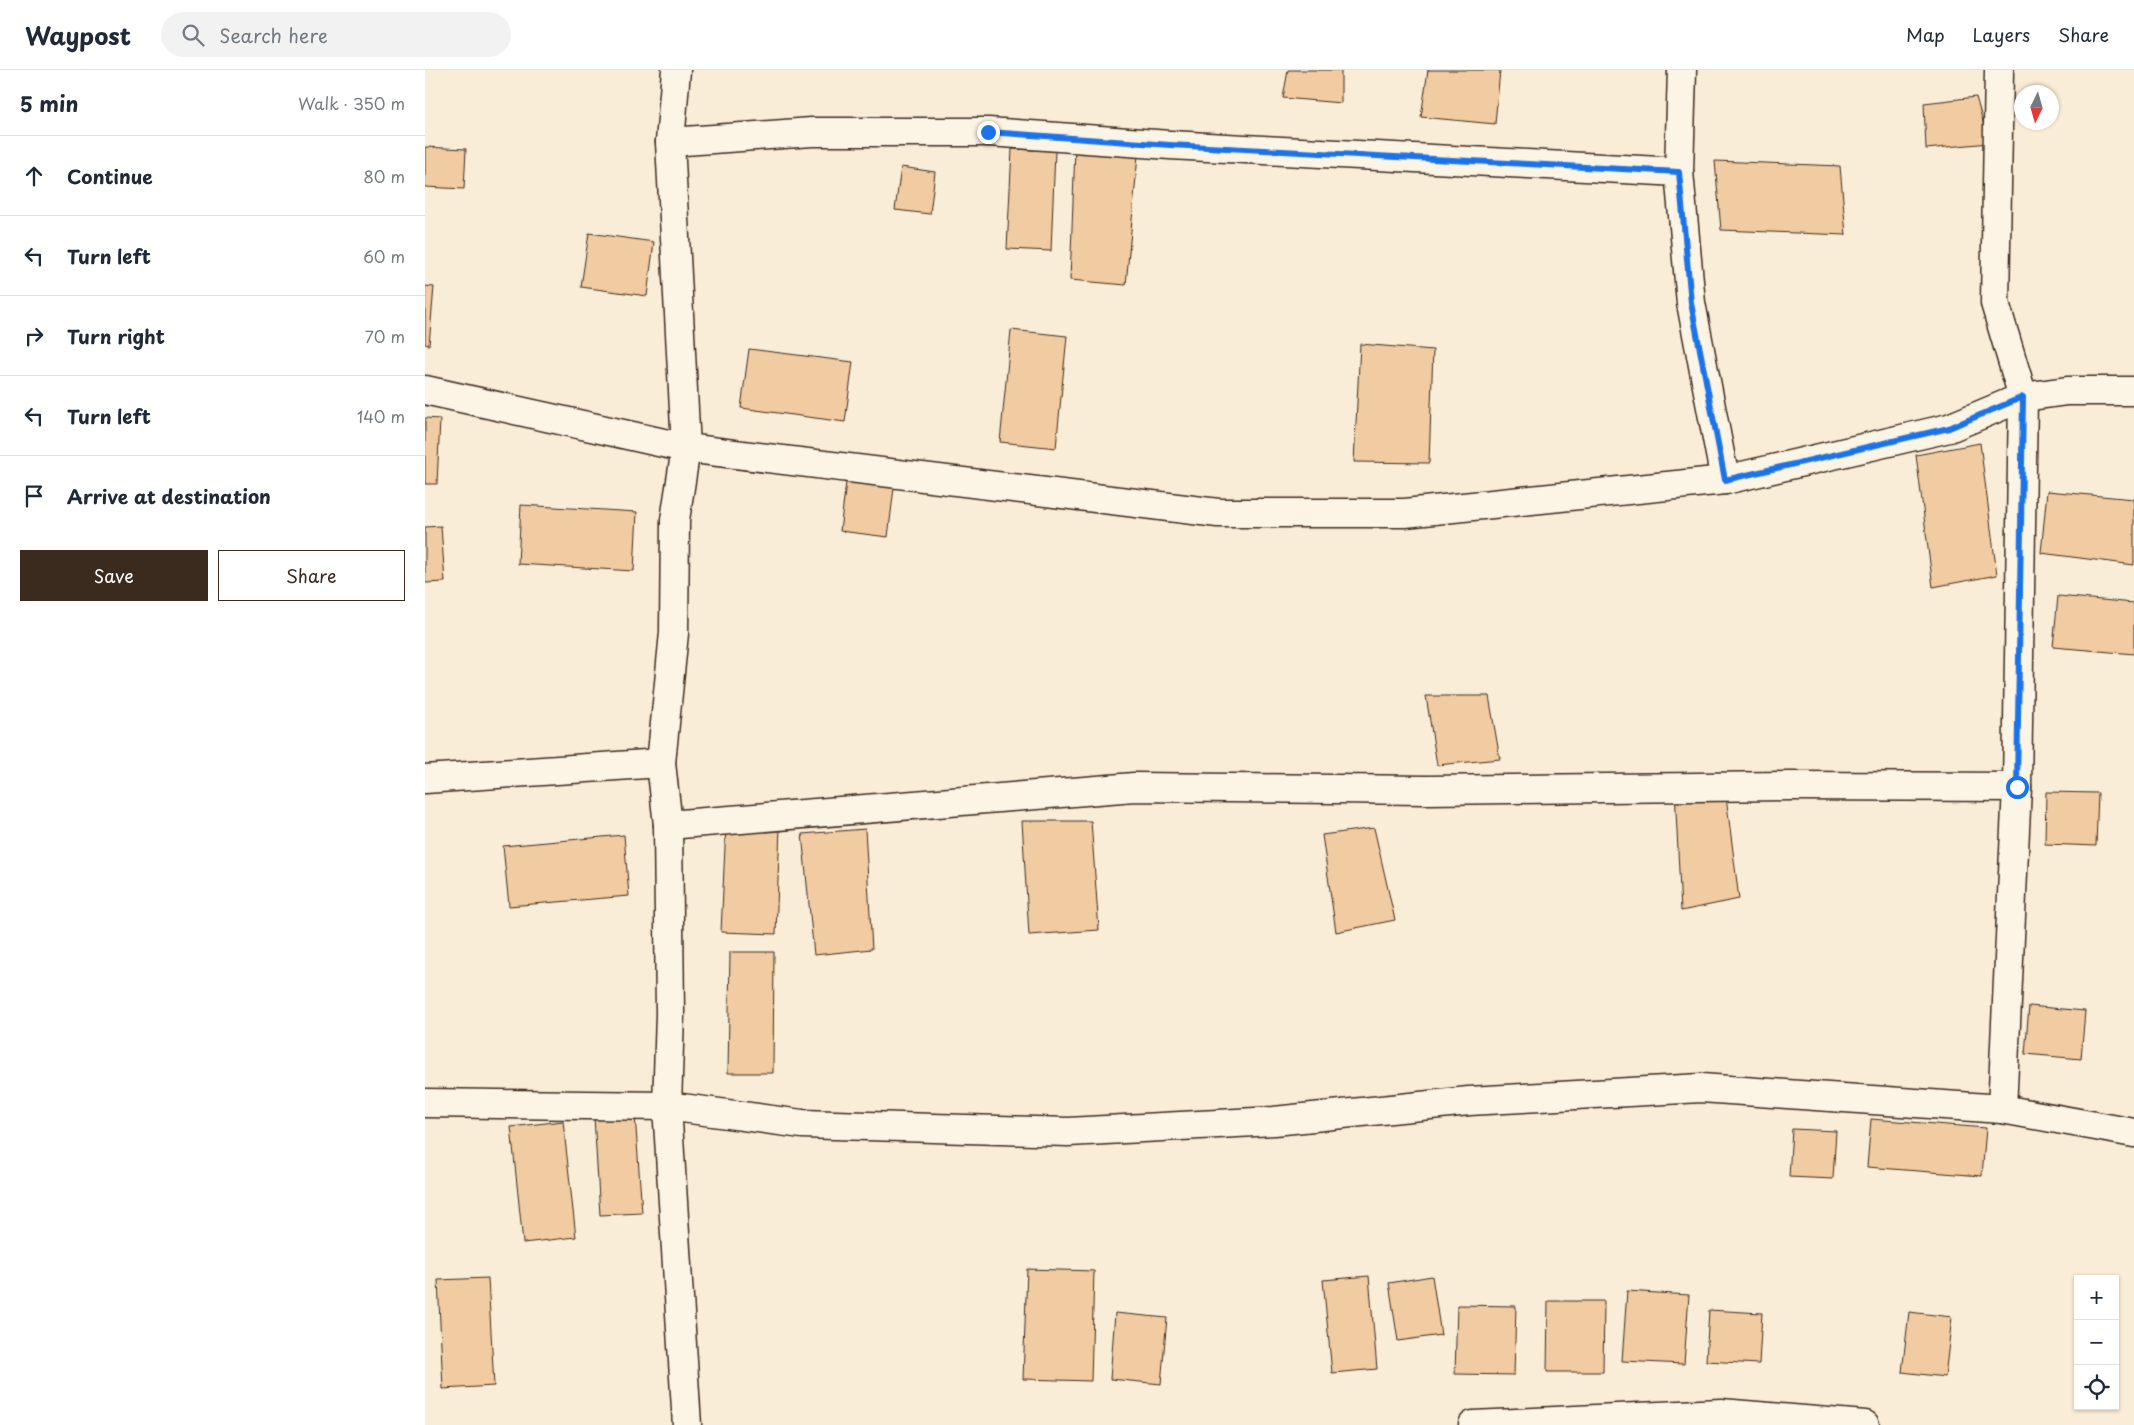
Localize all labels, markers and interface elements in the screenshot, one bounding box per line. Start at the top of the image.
search box [161,12,511,57]
text: Waypost [25,17,131,53]
icon: search [179,21,207,49]
text: Search here [219,21,328,49]
text: Map [1906,21,1945,48]
text: Layers [1973,21,2030,48]
text: Share [2058,21,2109,48]
north arrow [2014,85,2059,130]
text: 5 min [20,87,78,119]
text: Walk · 350 m [298,91,405,115]
route end [977,121,1000,144]
icon: ahead [20,162,48,190]
text: Continue [67,162,153,190]
text: 80 m [363,164,405,188]
icon: left [20,242,48,270]
text: Turn left [67,242,151,270]
text: 60 m [363,244,405,268]
icon: right [20,322,48,350]
text: Turn right [67,322,165,350]
text: 70 m [365,324,405,348]
icon: left [20,402,48,430]
text: Turn left [67,402,151,430]
text: 140 m [357,404,405,428]
icon: arrive [20,482,48,510]
text: Arrive at destination [67,482,271,510]
button: Save [20,550,208,601]
button: Share [218,550,405,601]
route start [2006,776,2029,799]
map controls [2074,1275,2119,1410]
button: + [2074,1275,2119,1320]
button: − [2074,1320,2119,1365]
button: locate [2074,1365,2119,1410]

